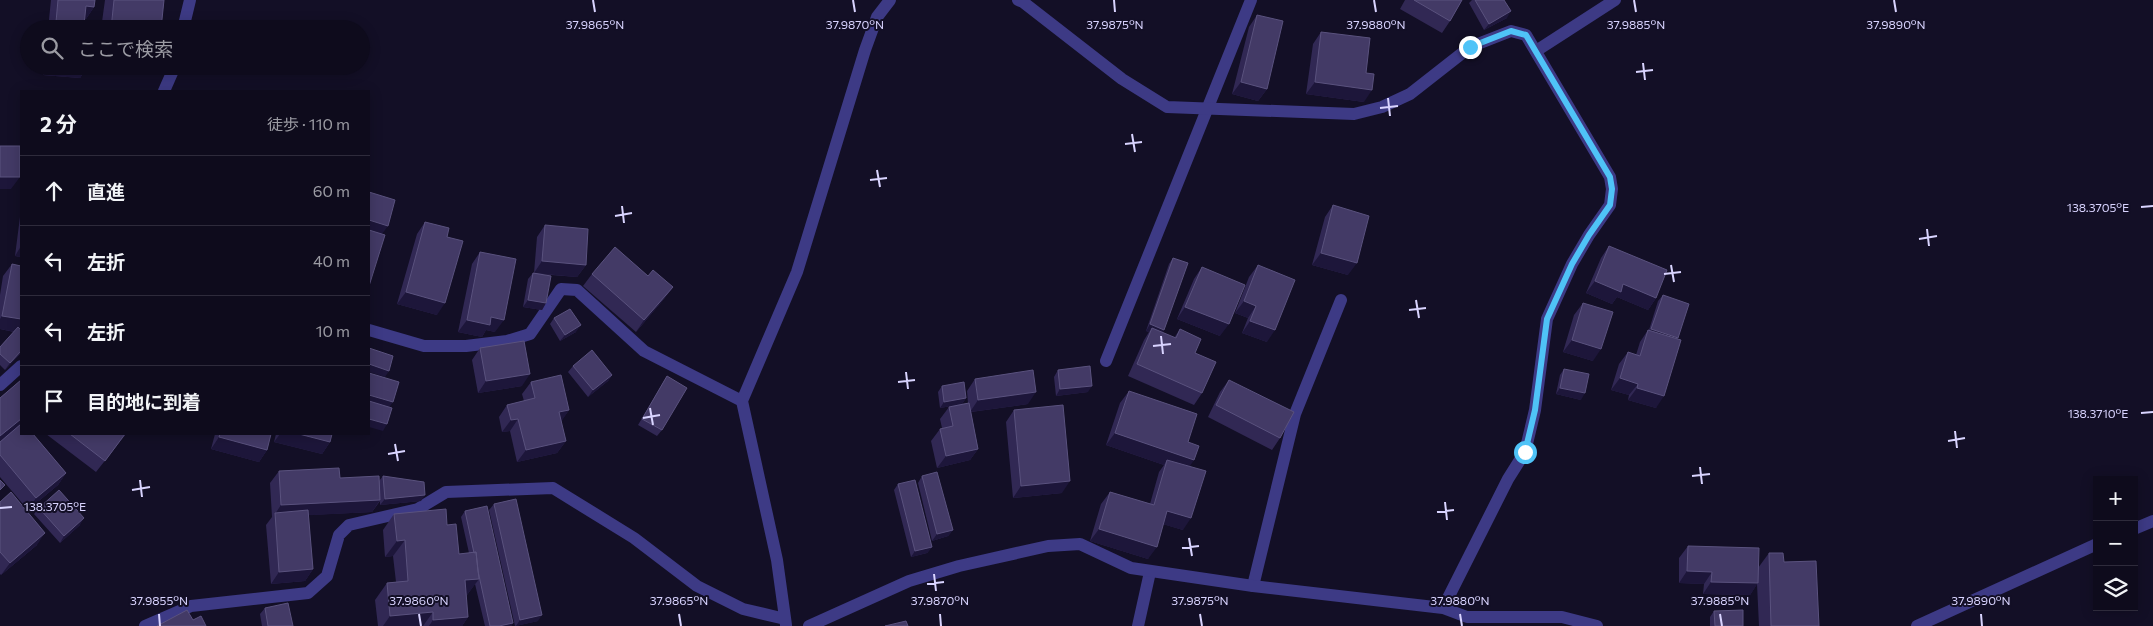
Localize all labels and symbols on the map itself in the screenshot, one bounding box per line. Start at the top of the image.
text: 37.9865°N [566,17,624,31]
text: 37.9870°N [826,17,884,31]
text: 37.9875°N [1086,17,1144,31]
text: 37.9880°N [1346,17,1406,31]
text: 37.9885°N [1607,17,1665,31]
text: 37.9890°N [1866,17,1926,31]
route end [1459,36,1482,59]
text: 138.3705°E [2067,200,2129,214]
text: 138.3710°E [2068,406,2128,420]
route start [1514,441,1537,464]
text: 138.3705°E [24,499,86,513]
text: 37.9855°N [130,593,188,607]
text: 37.9860°N [389,593,449,607]
text: 37.9865°N [650,593,708,607]
text: 37.9870°N [911,593,969,607]
text: 37.9875°N [1171,593,1229,607]
text: 37.9880°N [1430,593,1490,607]
text: 37.9885°N [1691,593,1749,607]
text: 37.9890°N [1951,593,2011,607]

